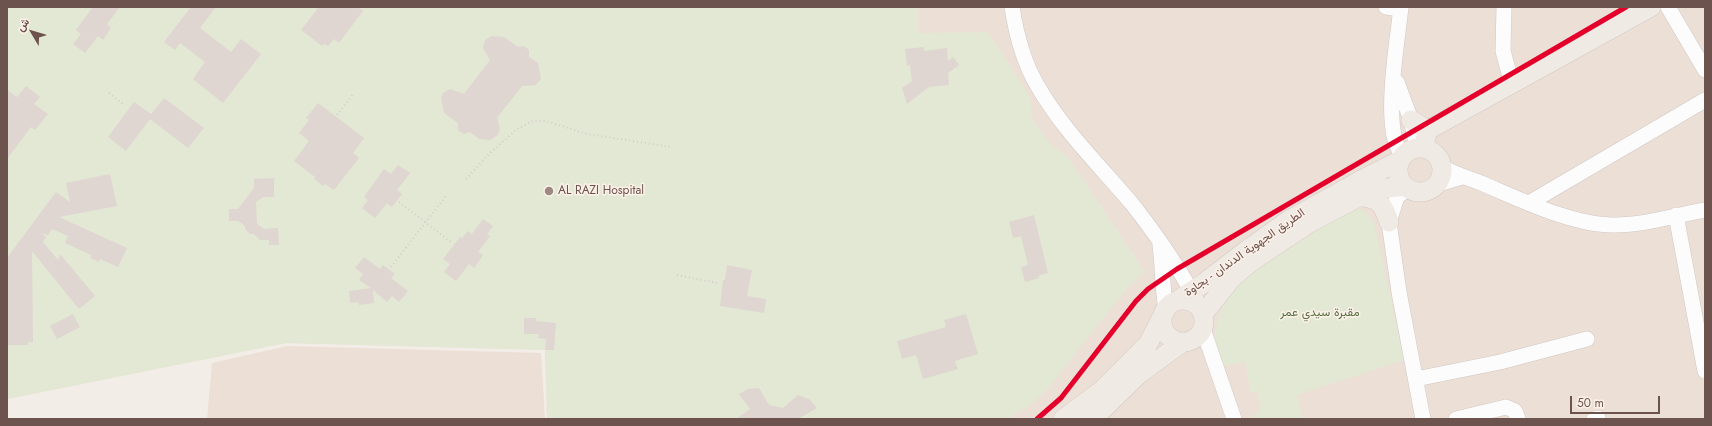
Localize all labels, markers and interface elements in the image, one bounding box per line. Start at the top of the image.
north arrow [12,12,52,52]
text: ش [12,14,33,35]
place label: AL RAZI Hospital [558,184,644,198]
marker: AL RAZI Hospital [543,185,555,197]
street label: الطريق الجهوية الدندان - بجاوة [1182,206,1308,300]
park label: مقبرة سيدي عمر [1280,306,1360,320]
scale bar [1572,388,1662,414]
text: 50 m [1577,394,1604,412]

